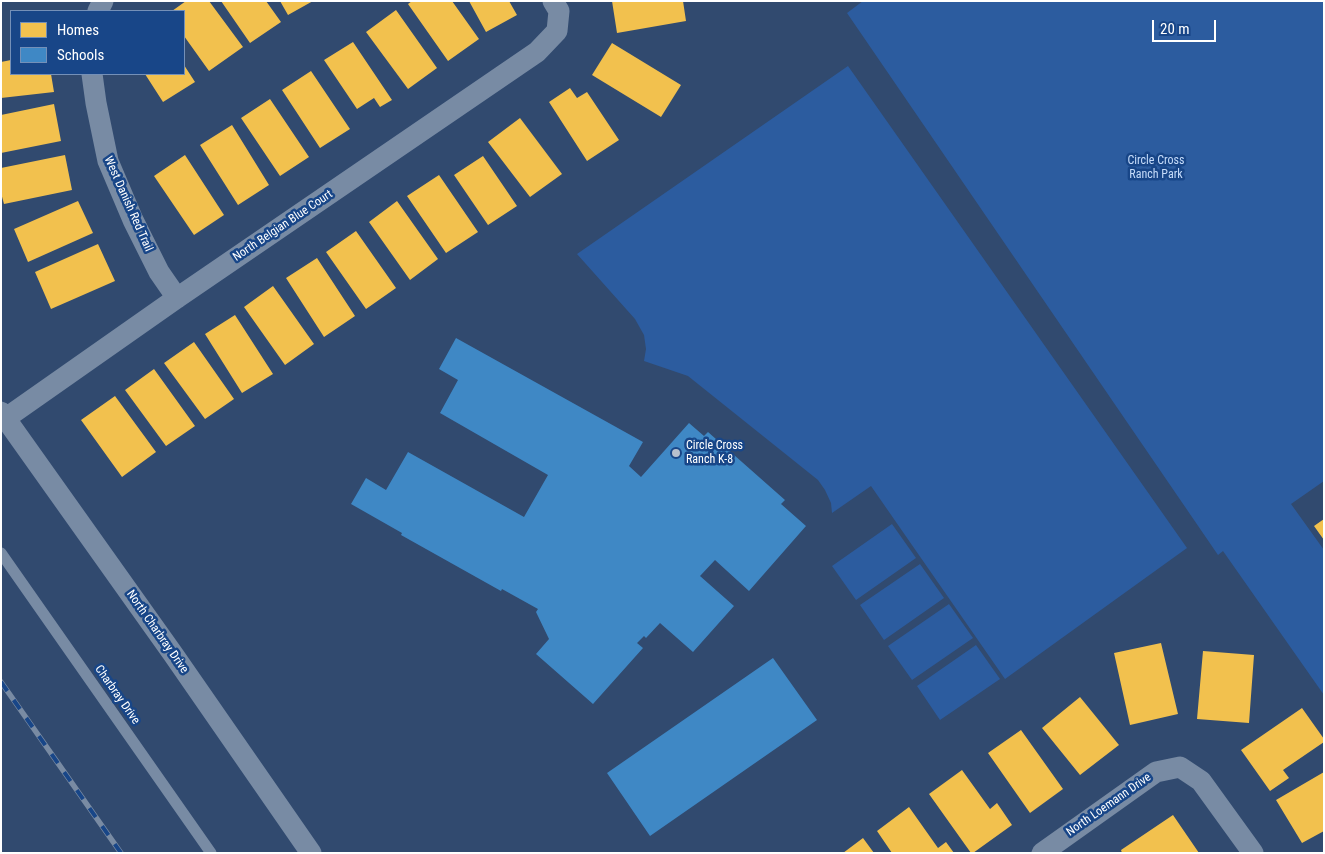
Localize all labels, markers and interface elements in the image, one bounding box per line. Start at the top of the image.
legend [10,10,185,75]
scale bar [1155,10,1219,42]
text: 20 m [1160,20,1190,38]
text: Homes [57,21,99,39]
text: Schools [57,46,104,64]
street label: West Danish Red Trail [101,154,155,254]
park label: Circle Cross Ranch Park [1127,154,1185,182]
street label: North Belgian Blue Court [230,187,336,265]
place label: Circle Cross Ranch K-8 [686,439,743,467]
marker: Circle Cross Ranch K-8 [670,447,682,459]
street label: North Charbray Drive [123,588,191,676]
street label: Charbray Drive [91,663,143,727]
street label: North Loemann Drive [1064,770,1154,840]

